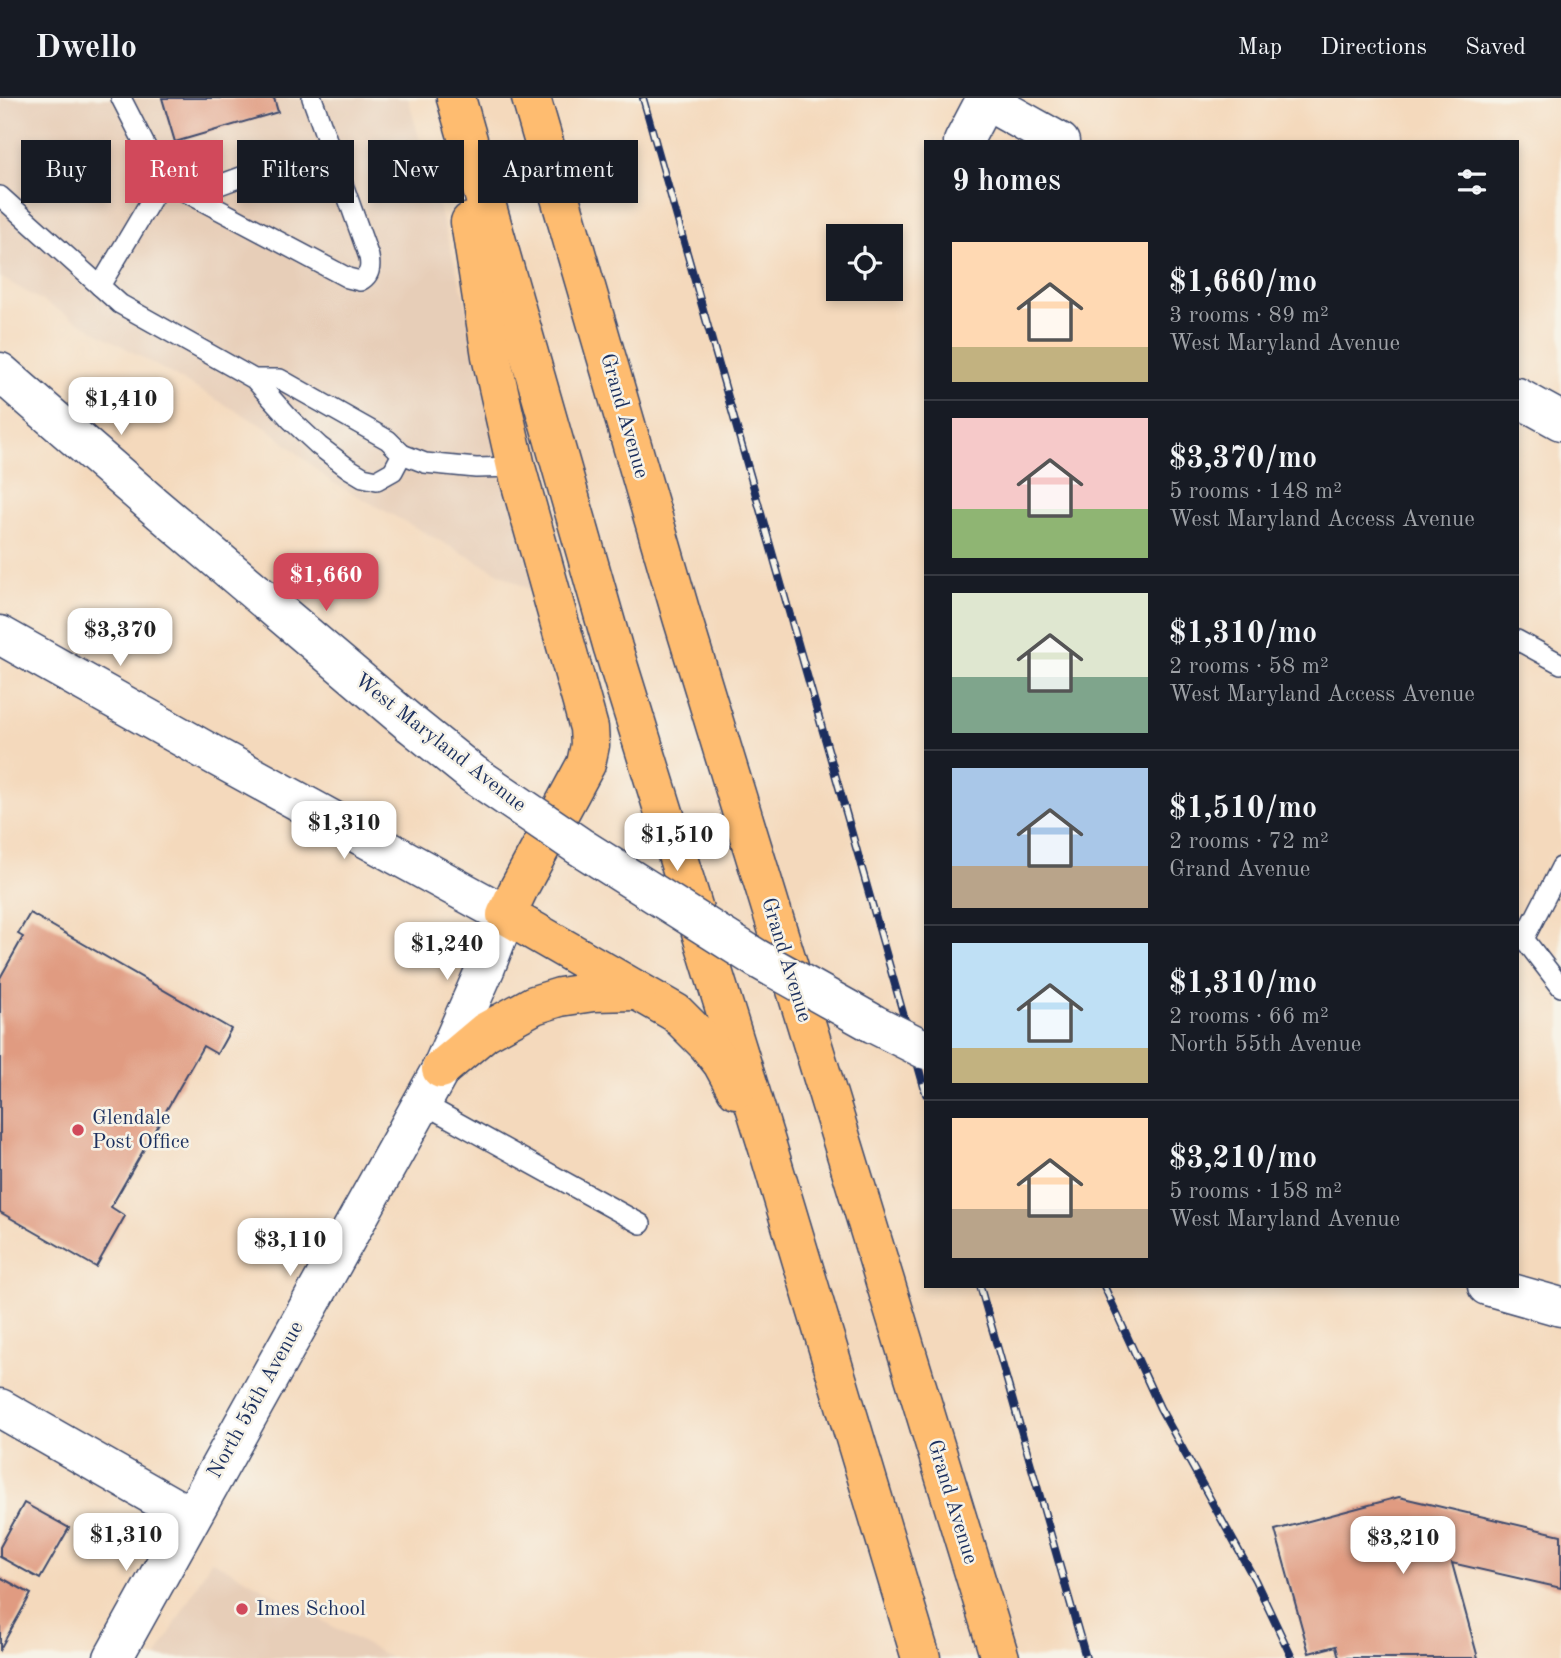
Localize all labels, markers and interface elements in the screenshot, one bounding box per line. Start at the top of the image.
text: Dwello [35,32,137,65]
text: Map [1238,36,1282,60]
text: Directions [1320,36,1427,60]
text: Saved [1465,36,1526,60]
chip: Buy [21,140,111,203]
chip: Rent [125,140,223,203]
chip: Filters [237,140,354,203]
chip: New [368,140,464,203]
chip: Apartment [478,140,638,203]
icon: filters [1453,163,1491,201]
text: 9 homes [952,167,1061,197]
map controls [826,224,903,301]
button: locate [826,224,903,301]
text: $1,660/mo [1169,268,1317,298]
icon: home [1008,270,1092,354]
text: 3 rooms · 89 m² [1169,304,1329,327]
text: West Maryland Avenue [1169,332,1400,355]
street label: Grand Avenue [596,351,652,481]
pin: $1,410 [64,378,178,437]
text: $1,410 [84,388,158,411]
text: $3,370/mo [1169,444,1317,474]
icon: home [1008,446,1092,530]
text: 5 rooms · 148 m² [1169,480,1342,503]
text: West Maryland Access Avenue [1169,508,1475,531]
pin: $1,660 [269,554,383,613]
text: $1,660 [289,564,363,587]
pin: $3,370 [63,608,177,668]
text: $3,370 [83,619,157,642]
text: $1,310/mo [1169,619,1317,649]
icon: home [1008,621,1092,705]
text: 2 rooms · 58 m² [1169,655,1329,678]
street label: West Maryland Avenue [350,670,530,816]
text: West Maryland Access Avenue [1169,683,1475,706]
text: $1,510/mo [1169,794,1317,824]
icon: home [1008,796,1092,880]
pin: $1,310 [287,802,401,861]
text: $1,310 [307,812,381,835]
pin: $1,510 [620,814,734,873]
text: $1,510 [640,824,714,847]
text: 2 rooms · 72 m² [1169,830,1329,853]
text: Grand Avenue [1169,858,1310,881]
street label: Grand Avenue [757,895,815,1025]
pin: $1,240 [390,922,504,982]
text: $1,240 [410,933,484,956]
text: $1,310/mo [1169,969,1317,999]
icon: home [1008,971,1092,1055]
text: 2 rooms · 66 m² [1169,1005,1329,1028]
text: North 55th Avenue [1169,1033,1361,1056]
place label: Glendale Post Office [92,1108,190,1153]
marker: Glendale Post Office [70,1122,86,1138]
text: $3,210/mo [1169,1144,1317,1174]
icon: home [1008,1146,1092,1230]
text: 5 rooms · 158 m² [1169,1180,1342,1203]
text: West Maryland Avenue [1169,1208,1400,1231]
pin: $3,110 [233,1218,347,1278]
text: $3,110 [253,1229,327,1252]
street label: North 55th Avenue [204,1318,308,1482]
street label: Grand Avenue [923,1437,981,1567]
pin: $1,310 [69,1514,183,1573]
pin: $3,210 [1346,1516,1460,1576]
text: $1,310 [89,1524,163,1547]
text: $3,210 [1366,1527,1440,1550]
place label: Imes School [256,1599,366,1620]
marker: Imes School [234,1601,250,1617]

